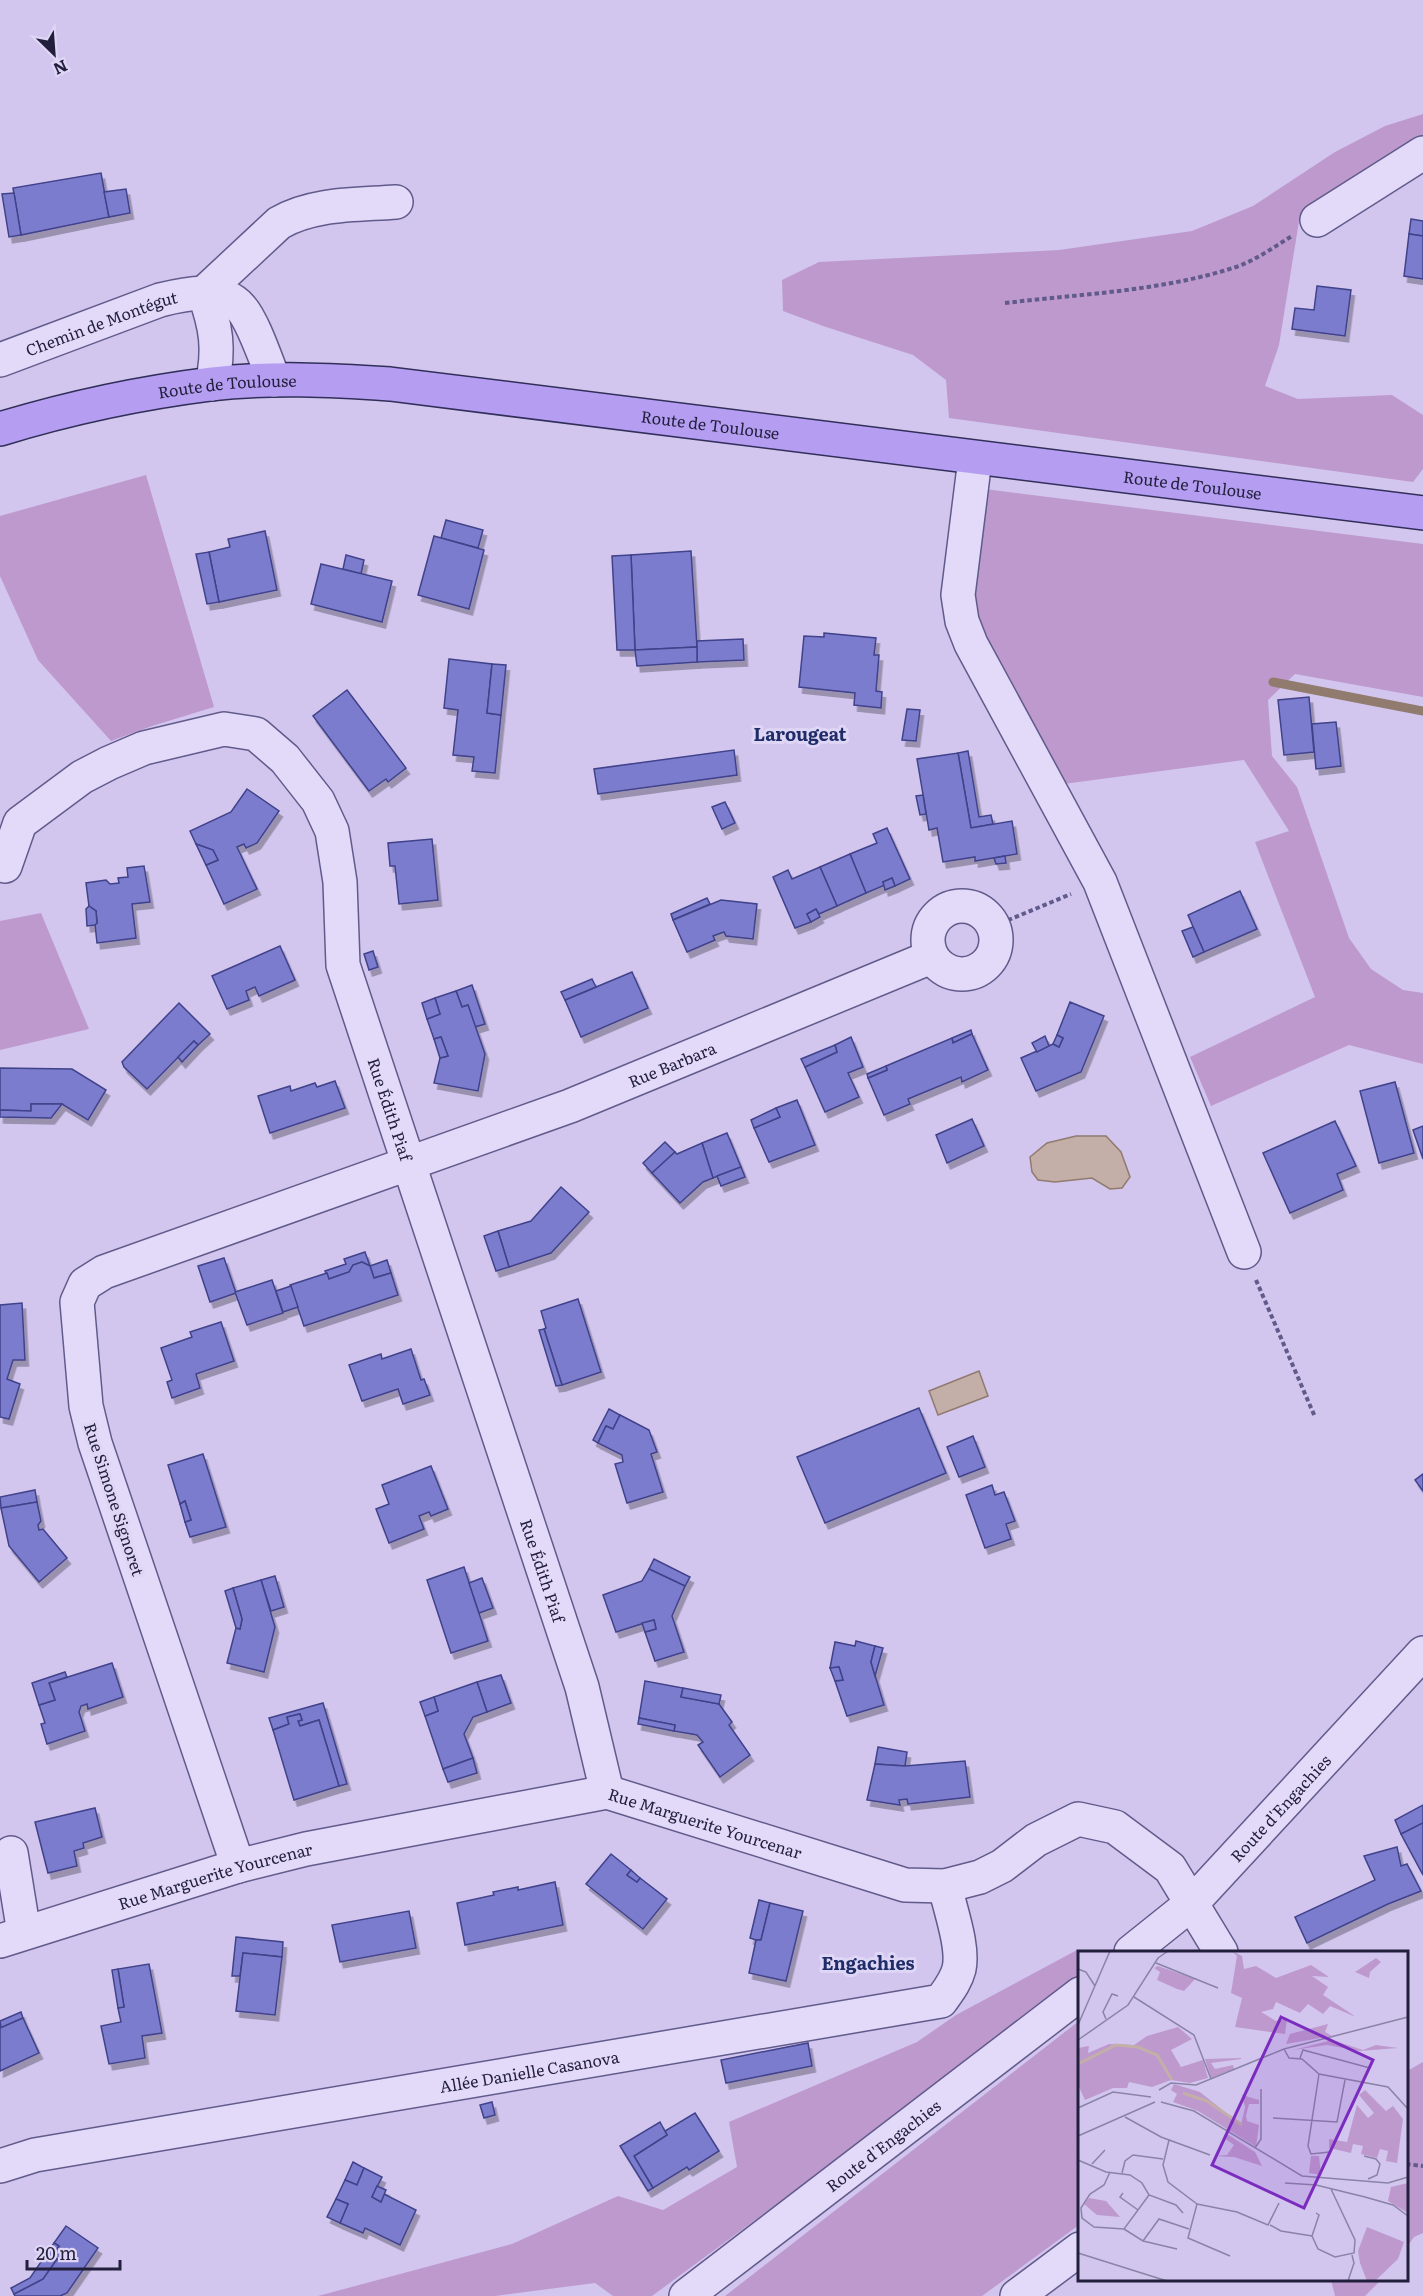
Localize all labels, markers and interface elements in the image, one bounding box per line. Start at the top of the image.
north arrow [24,24,84,84]
text: N [50,55,72,82]
street label: Chemin de Montégut [22,284,180,361]
street label: Route de Toulouse [156,368,297,404]
street label: Route de Toulouse [640,403,781,445]
street label: Route de Toulouse [1122,464,1263,505]
district label: Larougeat [754,720,847,747]
street label: Rue Barbara [624,1035,720,1093]
street label: Rue Édith Piaf [362,1054,420,1165]
street label: Rue Simone Signoret [79,1419,151,1579]
street label: Rue Édith Piaf [515,1516,572,1627]
street label: Route d'Engachies [1224,1749,1336,1867]
street label: Rue Marguerite Yourcenar [606,1781,805,1864]
street label: Rue Marguerite Yourcenar [115,1836,315,1915]
district label: Engachies [821,1949,915,1976]
inset map [1078,1951,1408,2281]
street label: Allée Danielle Casanova [438,2044,621,2098]
street label: Route d'Engachies [820,2093,945,2197]
scale bar [27,2233,120,2271]
text: 20 m [36,2239,77,2266]

